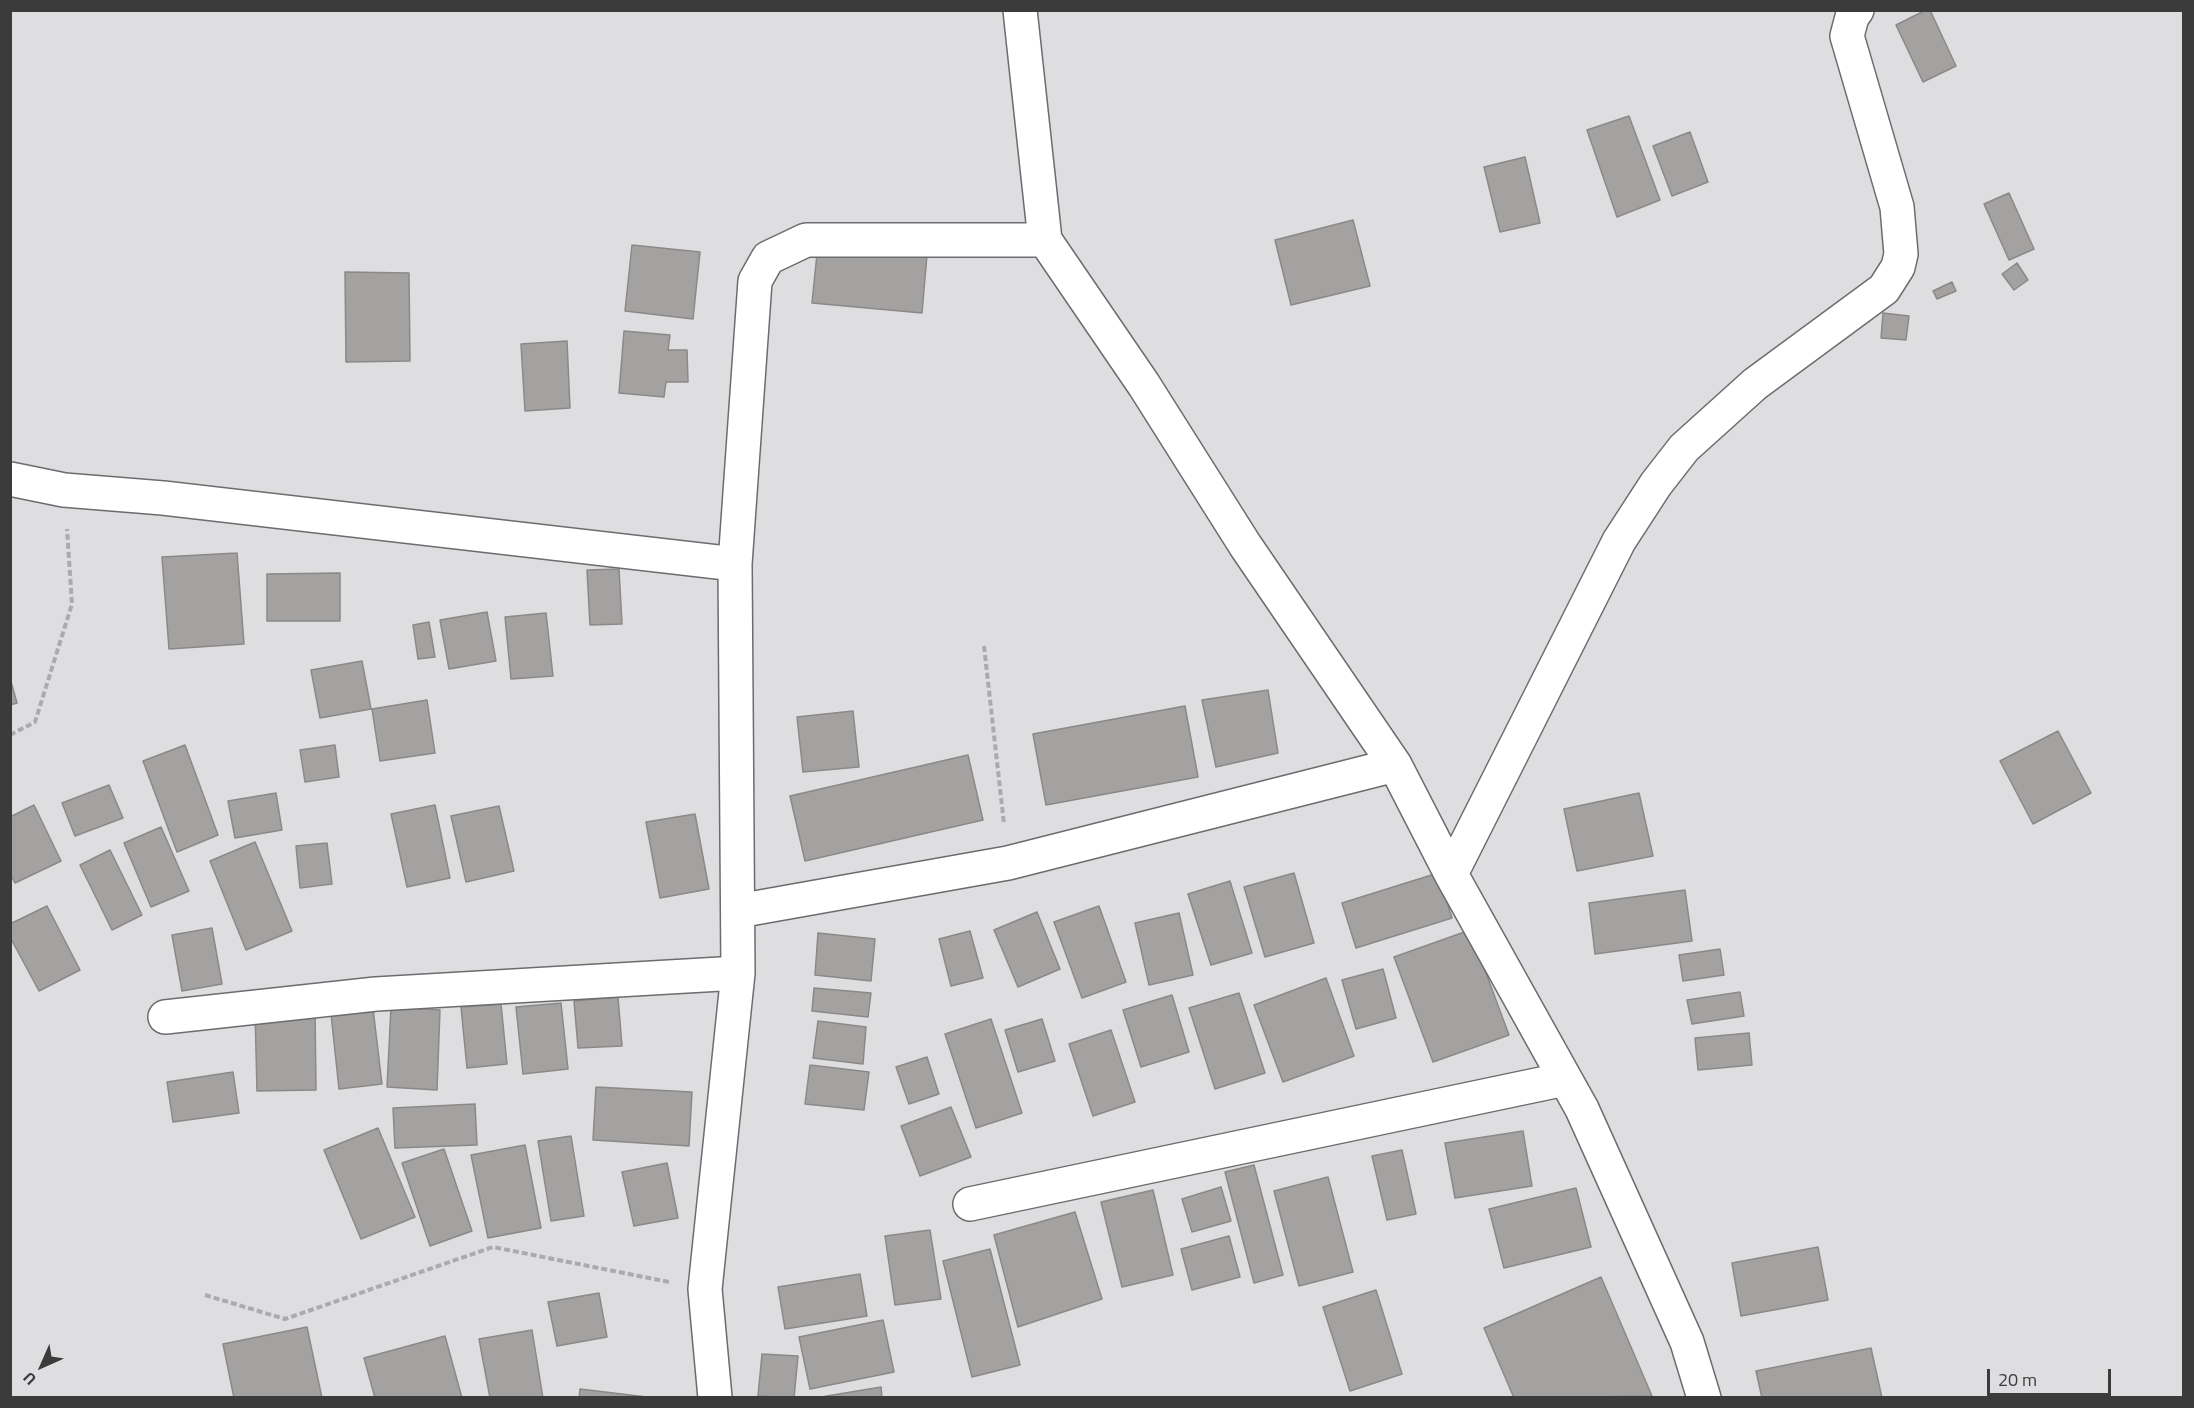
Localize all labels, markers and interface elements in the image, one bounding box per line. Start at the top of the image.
north arrow [12,1336,72,1396]
scale bar [1990,1357,2114,1395]
text: 20 m [1998,1366,2037,1393]
text: U [17,1367,41,1391]

